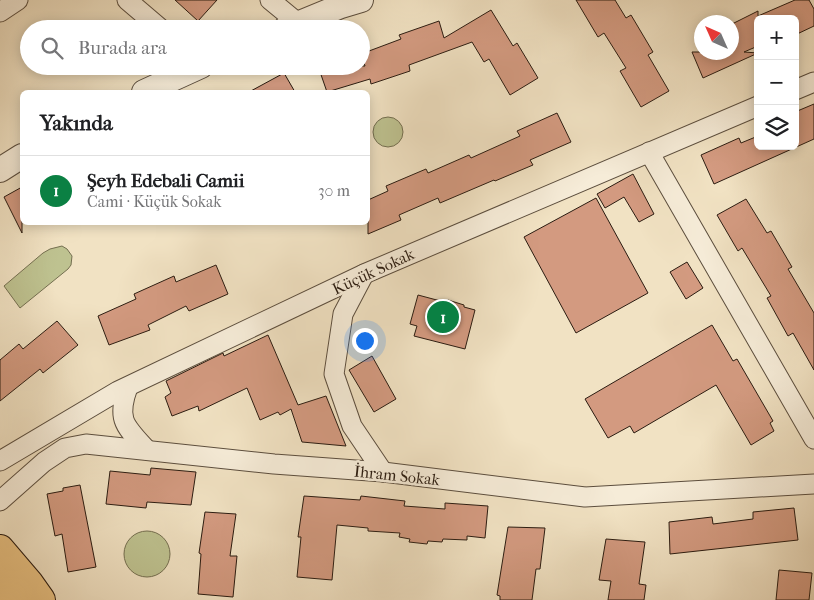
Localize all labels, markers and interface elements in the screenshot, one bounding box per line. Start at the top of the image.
north arrow [694,15,739,60]
map controls [754,15,799,150]
button: + [754,15,799,60]
search box [20,20,370,75]
icon: search [38,34,66,62]
text: Burada ara [78,37,167,59]
button: − [754,60,799,105]
button: layers [754,105,799,150]
text: Yakında [40,111,113,135]
text: Şeyh Edebali Camii [87,170,244,192]
text: 1 [53,181,59,200]
text: 30 m [318,181,350,200]
text: Cami · Küçük Sokak [87,192,222,211]
street label: Küçük Sokak [329,244,418,299]
pin: 1 [427,298,459,336]
your location [352,328,378,354]
street label: İhram Sokak [353,462,442,490]

